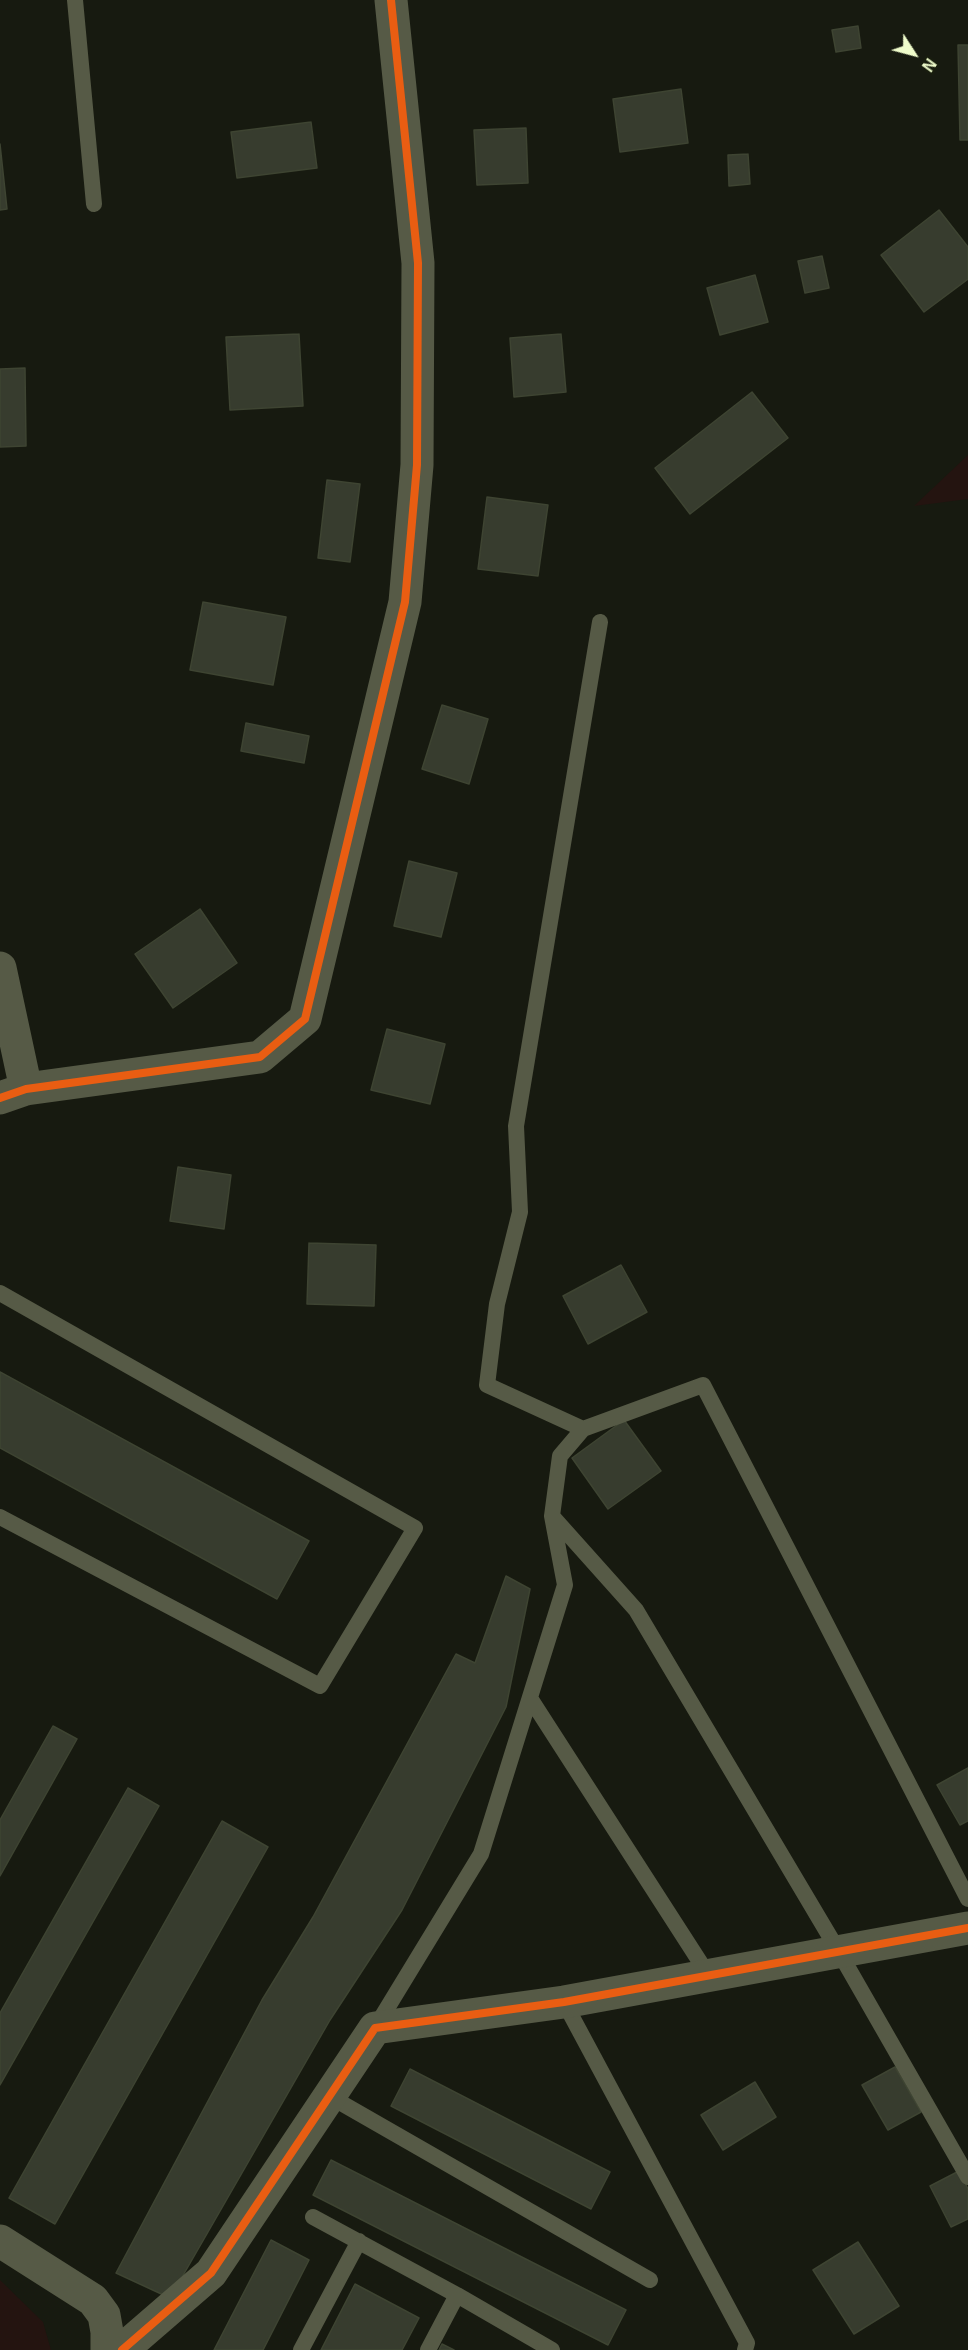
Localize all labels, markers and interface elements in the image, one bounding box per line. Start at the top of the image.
north arrow [884,24,944,84]
text: N [919,55,939,75]

